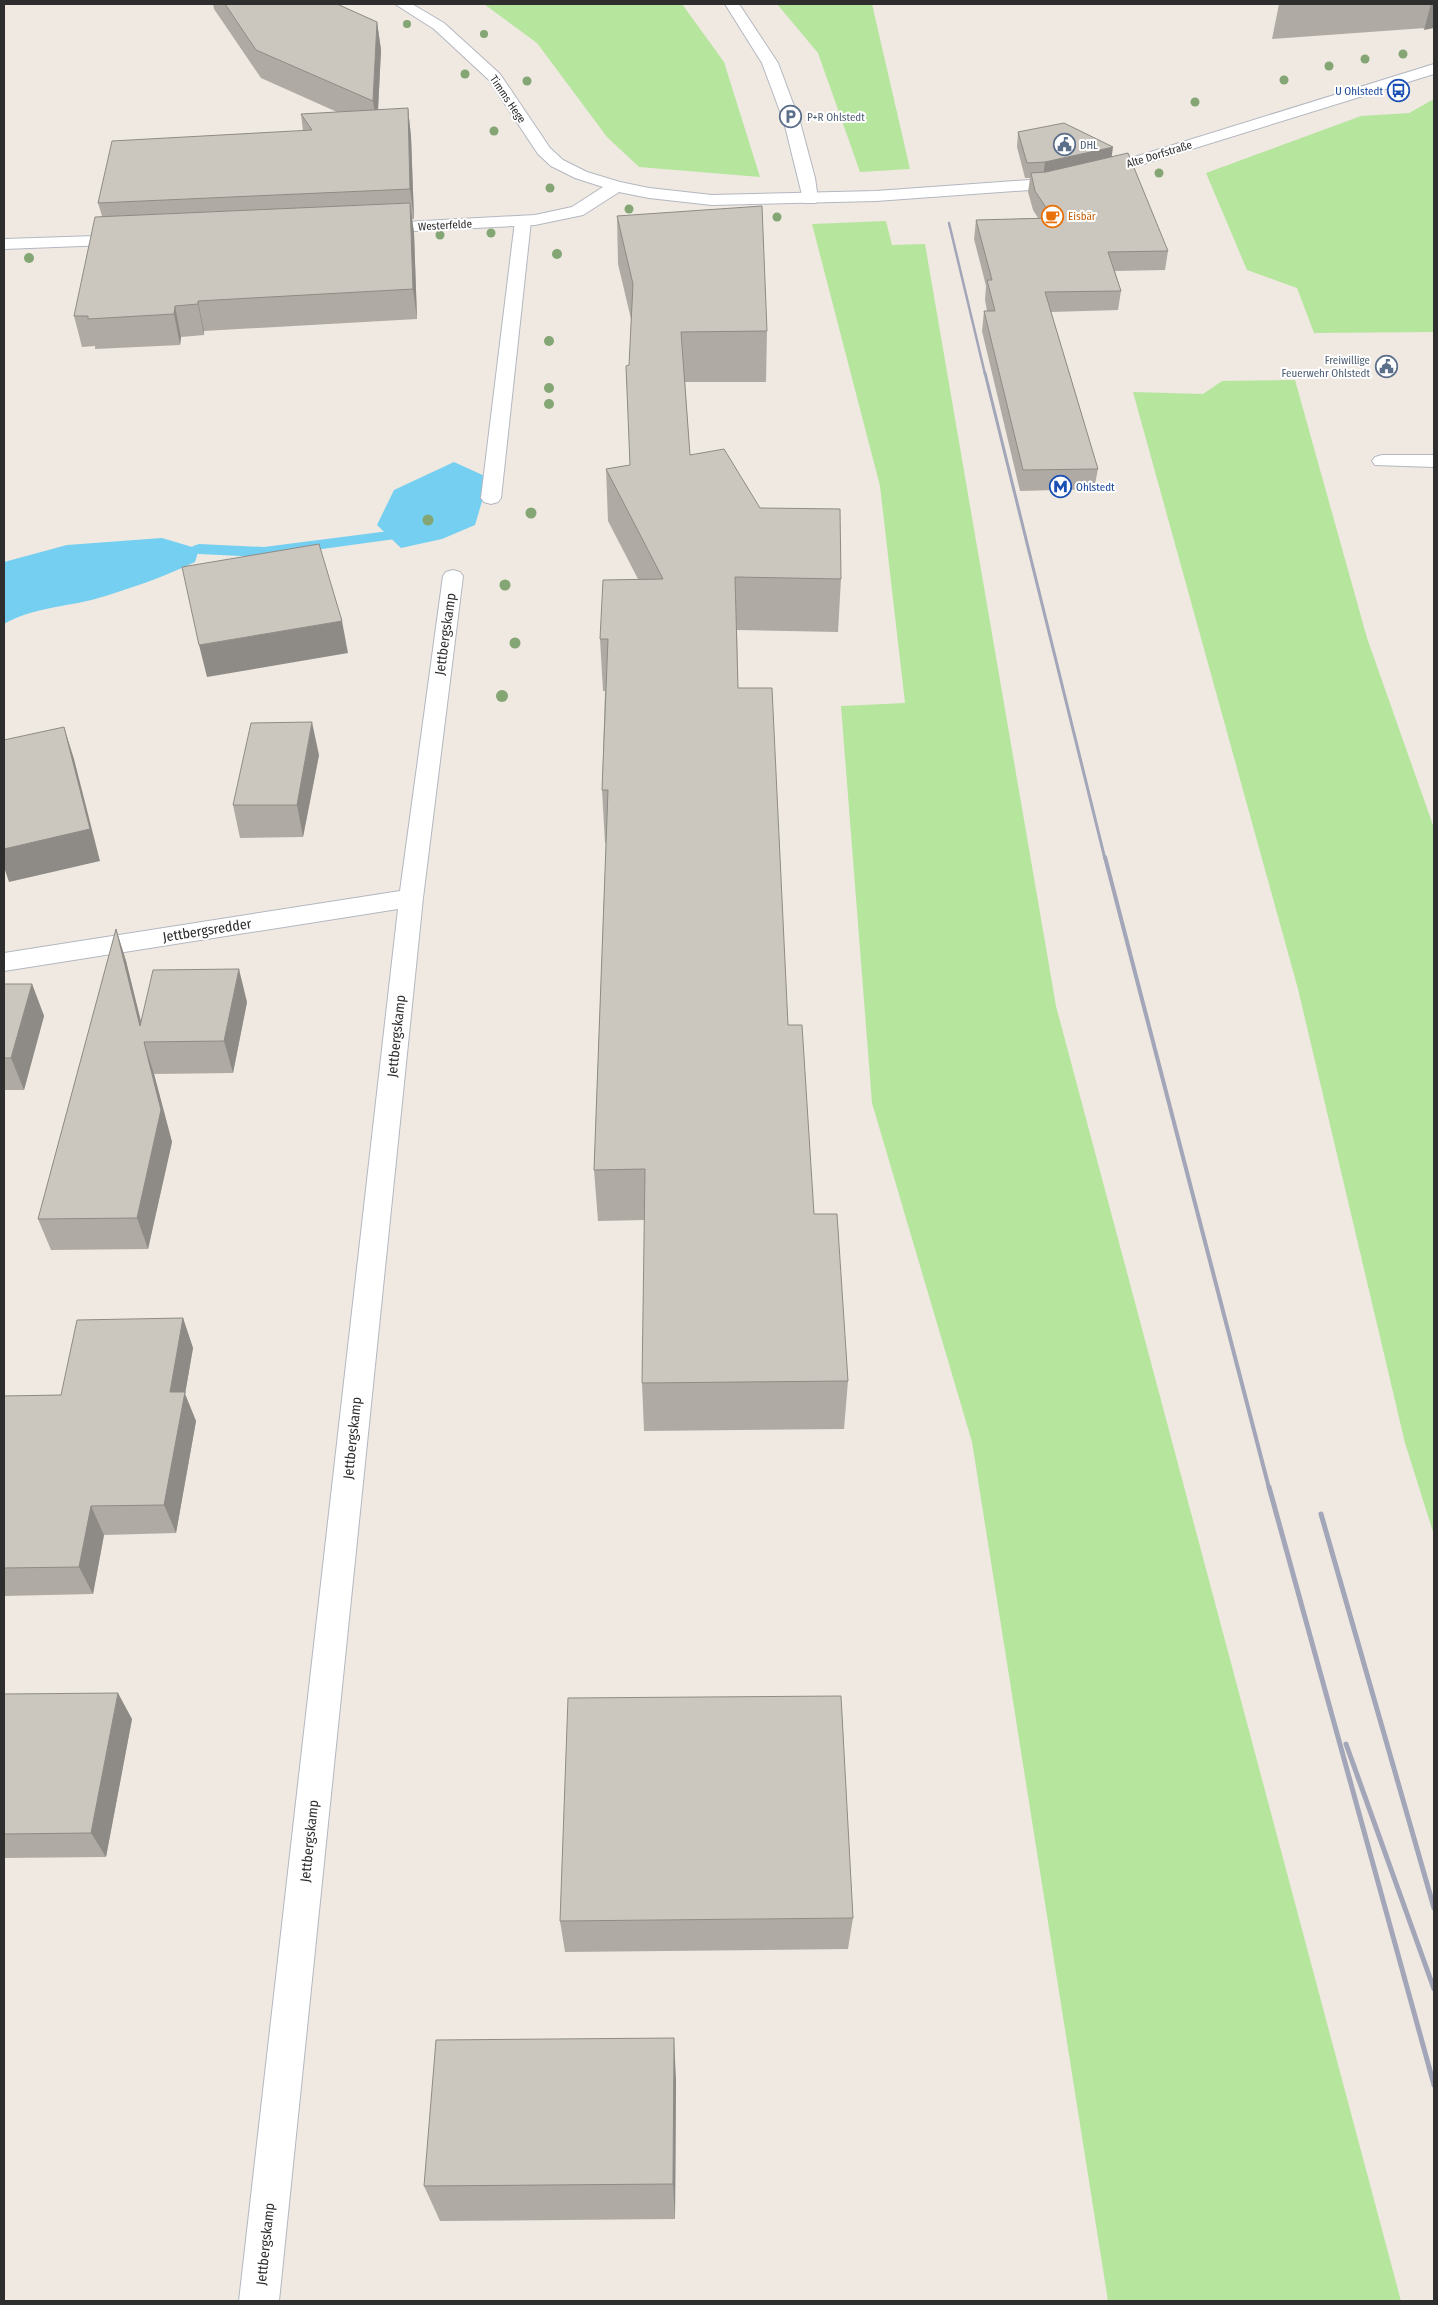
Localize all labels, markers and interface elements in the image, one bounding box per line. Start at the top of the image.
street label: Timms Hege [487,73,528,126]
bus stop icon: U Ohlstedt [1387,79,1411,103]
place label: U Ohlstedt [1335,85,1383,98]
parking icon: P+R Ohlstedt [779,105,803,129]
place label: P+R Ohlstedt [807,111,865,124]
public building icon: DHL [1052,133,1076,157]
street label: Alte Dorfstraße [1125,138,1194,171]
place label: DHL [1080,139,1098,152]
cafe icon: Eisbär [1040,204,1064,228]
place label: Eisbär [1068,210,1096,223]
street label: Westerfelde [418,218,472,233]
place label: Freiwillige Feuerwehr Ohlstedt [1282,354,1370,380]
public building icon: Freiwillige Feuerwehr Ohlstedt [1374,354,1398,378]
metro station icon: Ohlstedt [1048,475,1072,499]
place label: Ohlstedt [1076,481,1115,494]
street label: Jettbergskamp [431,592,460,676]
street label: Jettbergsredder [161,915,253,946]
street label: Jettbergskamp [384,994,409,1078]
street label: Jettbergskamp [340,1396,365,1480]
street label: Jettbergskamp [297,1799,322,1883]
street label: Jettbergskamp [253,2202,278,2286]

